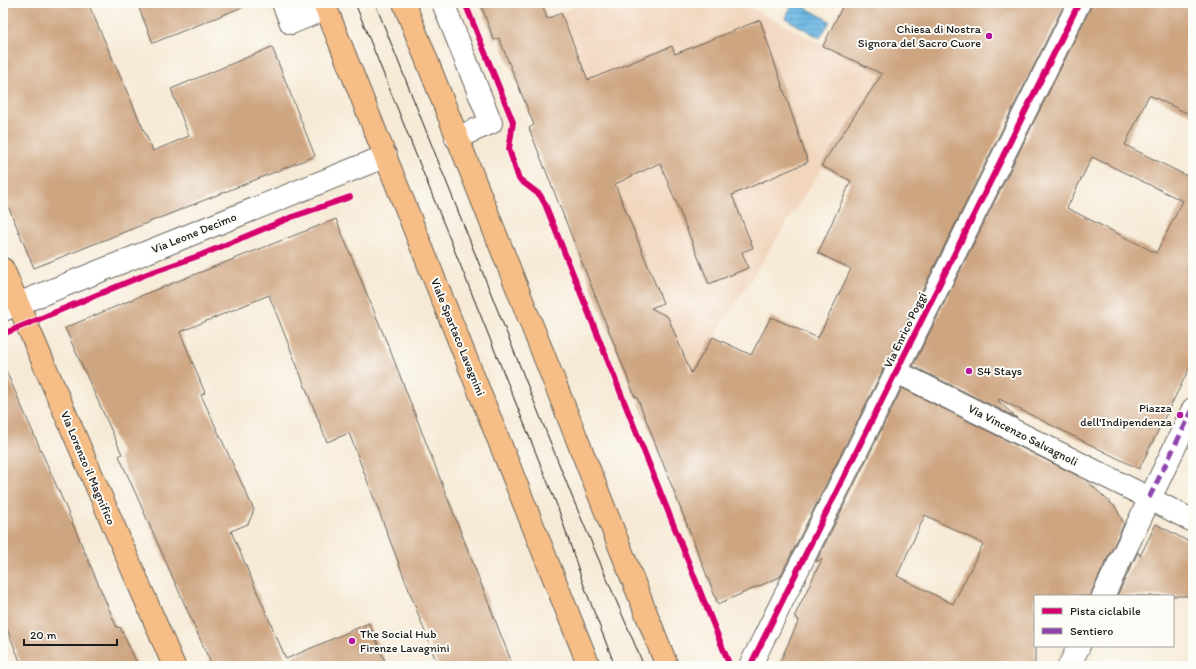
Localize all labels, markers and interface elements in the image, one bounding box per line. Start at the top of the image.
place label: Chiesa di Nostra Signora del Sacro Cuore [858,22,982,50]
marker: Chiesa di Nostra Signora del Sacro Cuore [984,31,994,41]
street label: Via Leone Decimo [149,210,239,256]
street label: Viale Spartaco Lavagnini [428,276,488,398]
street label: Via Enrico Poggi [881,290,929,370]
place label: S4 Stays [977,364,1022,378]
marker: S4 Stays [964,366,974,376]
street label: Via Vincenzo Salvagnoli [966,401,1080,469]
place label: Piazza dell'Indipendenza [1080,401,1173,429]
street label: Via Lorenzo il Magnifico [58,409,118,527]
marker: Piazza dell'Indipendenza [1175,410,1185,420]
legend [1034,595,1174,647]
text: Pista ciclabile [1070,604,1141,618]
scale bar [24,621,117,647]
text: Sentiero [1070,624,1114,638]
place label: The Social Hub Firenze Lavagnini [360,627,450,655]
text: 20 m [30,628,57,642]
marker: The Social Hub Firenze Lavagnini [347,636,357,646]

